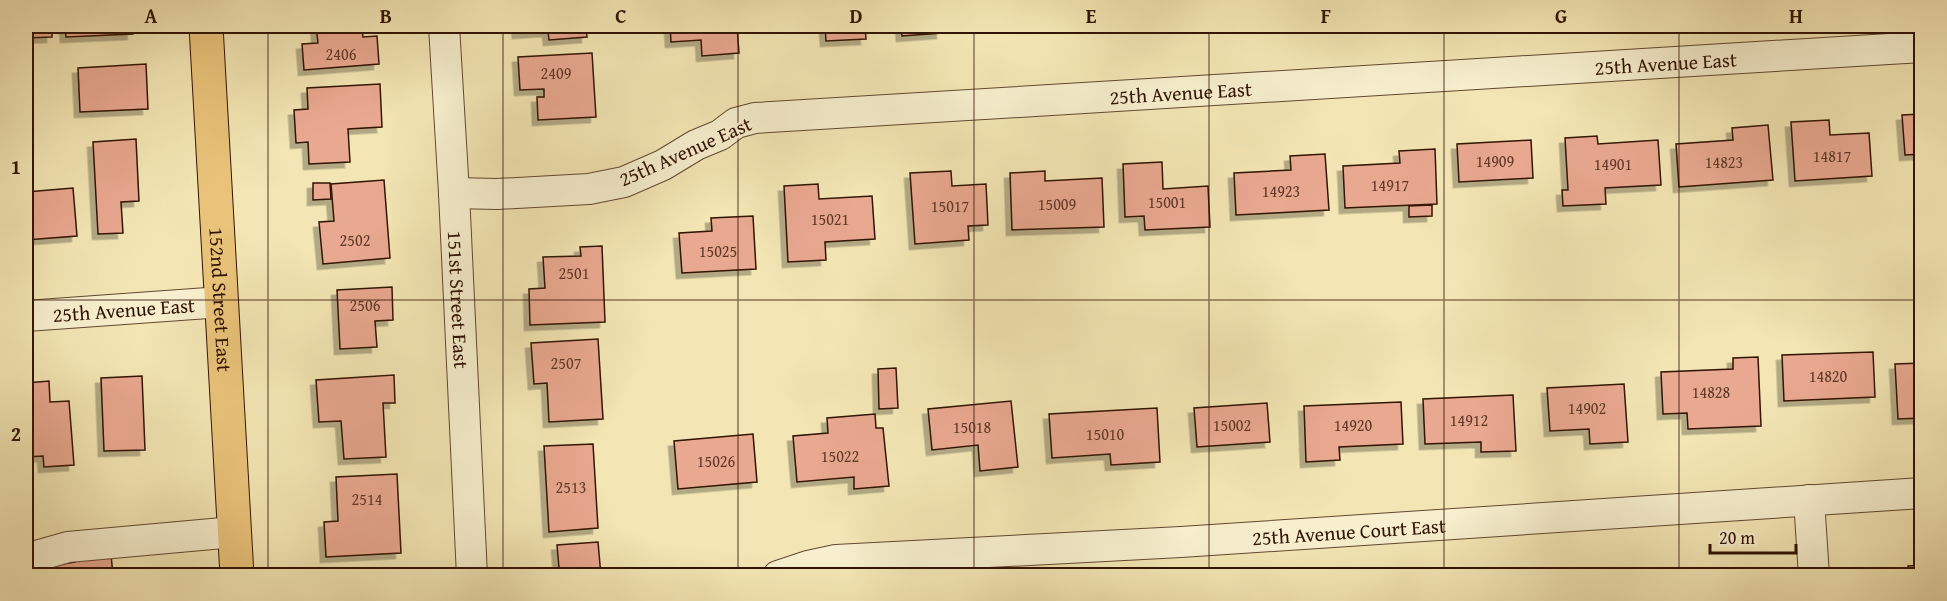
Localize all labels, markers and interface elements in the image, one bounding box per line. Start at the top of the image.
text: A [145,1,158,30]
text: B [380,1,392,30]
text: C [615,1,627,30]
text: D [849,1,863,30]
text: E [1086,1,1097,30]
text: F [1321,1,1331,30]
text: G [1555,1,1567,30]
text: H [1789,1,1803,30]
house number: 2406 [326,42,357,66]
street label: 25th Avenue East [1594,44,1738,81]
house number: 2409 [541,61,572,85]
street label: 25th Avenue East [1109,73,1253,111]
street label: 25th Avenue East [614,109,756,193]
house number: 14817 [1813,144,1852,168]
house number: 14909 [1476,149,1515,173]
house number: 14823 [1705,150,1743,174]
text: 1 [11,152,21,181]
house number: 14901 [1594,152,1632,176]
house number: 14917 [1371,173,1410,197]
house number: 14923 [1262,179,1300,203]
house number: 15001 [1148,190,1186,214]
house number: 15009 [1038,192,1077,216]
house number: 15017 [931,194,970,218]
house number: 15021 [811,207,849,231]
street label: 152nd Street East [203,226,240,373]
house number: 2502 [340,228,370,252]
street label: 151st Street East [441,230,477,369]
house number: 15025 [699,239,737,263]
house number: 2501 [559,261,589,285]
street label: 25th Avenue East [52,289,196,329]
house number: 2506 [350,293,381,317]
house number: 2507 [551,351,582,375]
house number: 14820 [1809,364,1848,388]
house number: 14828 [1692,380,1731,404]
house number: 14902 [1568,396,1606,420]
house number: 14912 [1450,408,1488,432]
house number: 15002 [1213,413,1251,437]
house number: 14920 [1334,413,1373,437]
house number: 15018 [953,415,992,439]
text: 2 [11,419,21,448]
house number: 15010 [1086,422,1125,446]
house number: 15022 [821,444,859,468]
house number: 15026 [697,449,736,473]
house number: 2513 [556,475,586,499]
house number: 2514 [352,487,383,511]
street label: 25th Avenue Court East [1251,510,1447,552]
scale bar [1710,517,1796,555]
text: 20 m [1719,524,1755,551]

